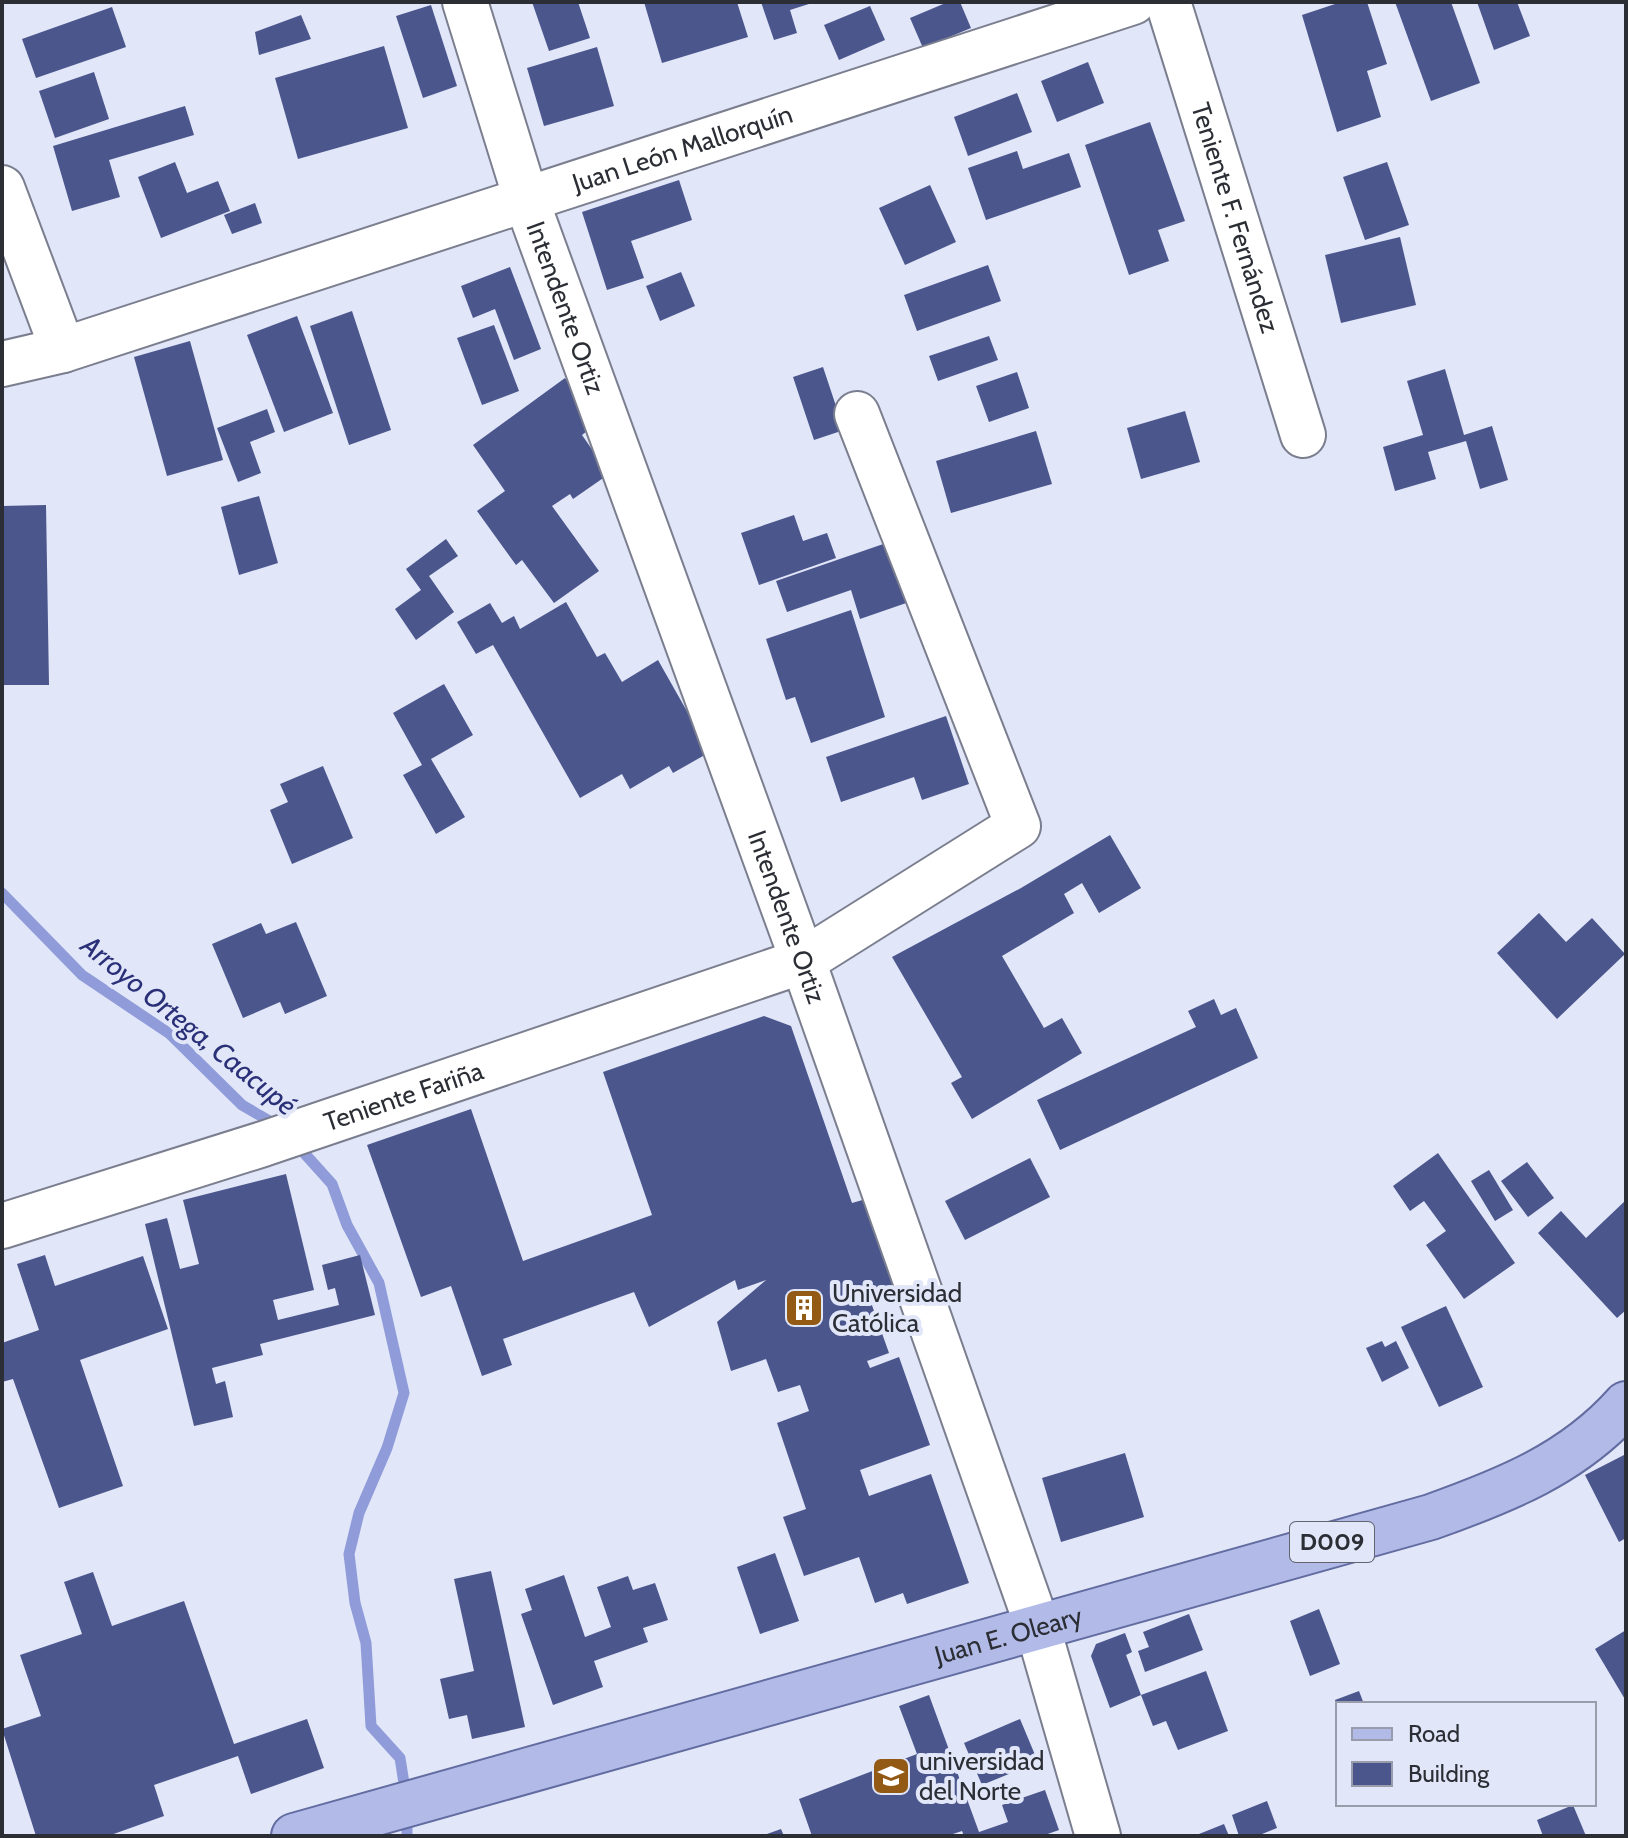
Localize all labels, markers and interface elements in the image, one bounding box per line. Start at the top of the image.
street label: Juan León Mallorquín [567,98,797,200]
street label: Teniente F. Fernández [1184,99,1286,337]
street label: Intendente Ortiz [519,217,612,399]
street label: Intendente Ortiz [741,826,833,1008]
water label: Arroyo Ortega, Caacupé [73,926,304,1122]
street label: Teniente Fariña [320,1054,488,1138]
place label: Universidad Católica [832,1277,962,1339]
building icon: Universidad Católica [783,1287,825,1329]
road number: D009 [1290,1522,1374,1562]
street label: Juan E. Oleary [930,1600,1086,1672]
legend [1336,1702,1596,1806]
text: Road [1408,1719,1460,1748]
place label: universidad del Norte [919,1745,1044,1807]
school or university icon: universidad del Norte [870,1755,912,1797]
text: Building [1408,1759,1490,1788]

